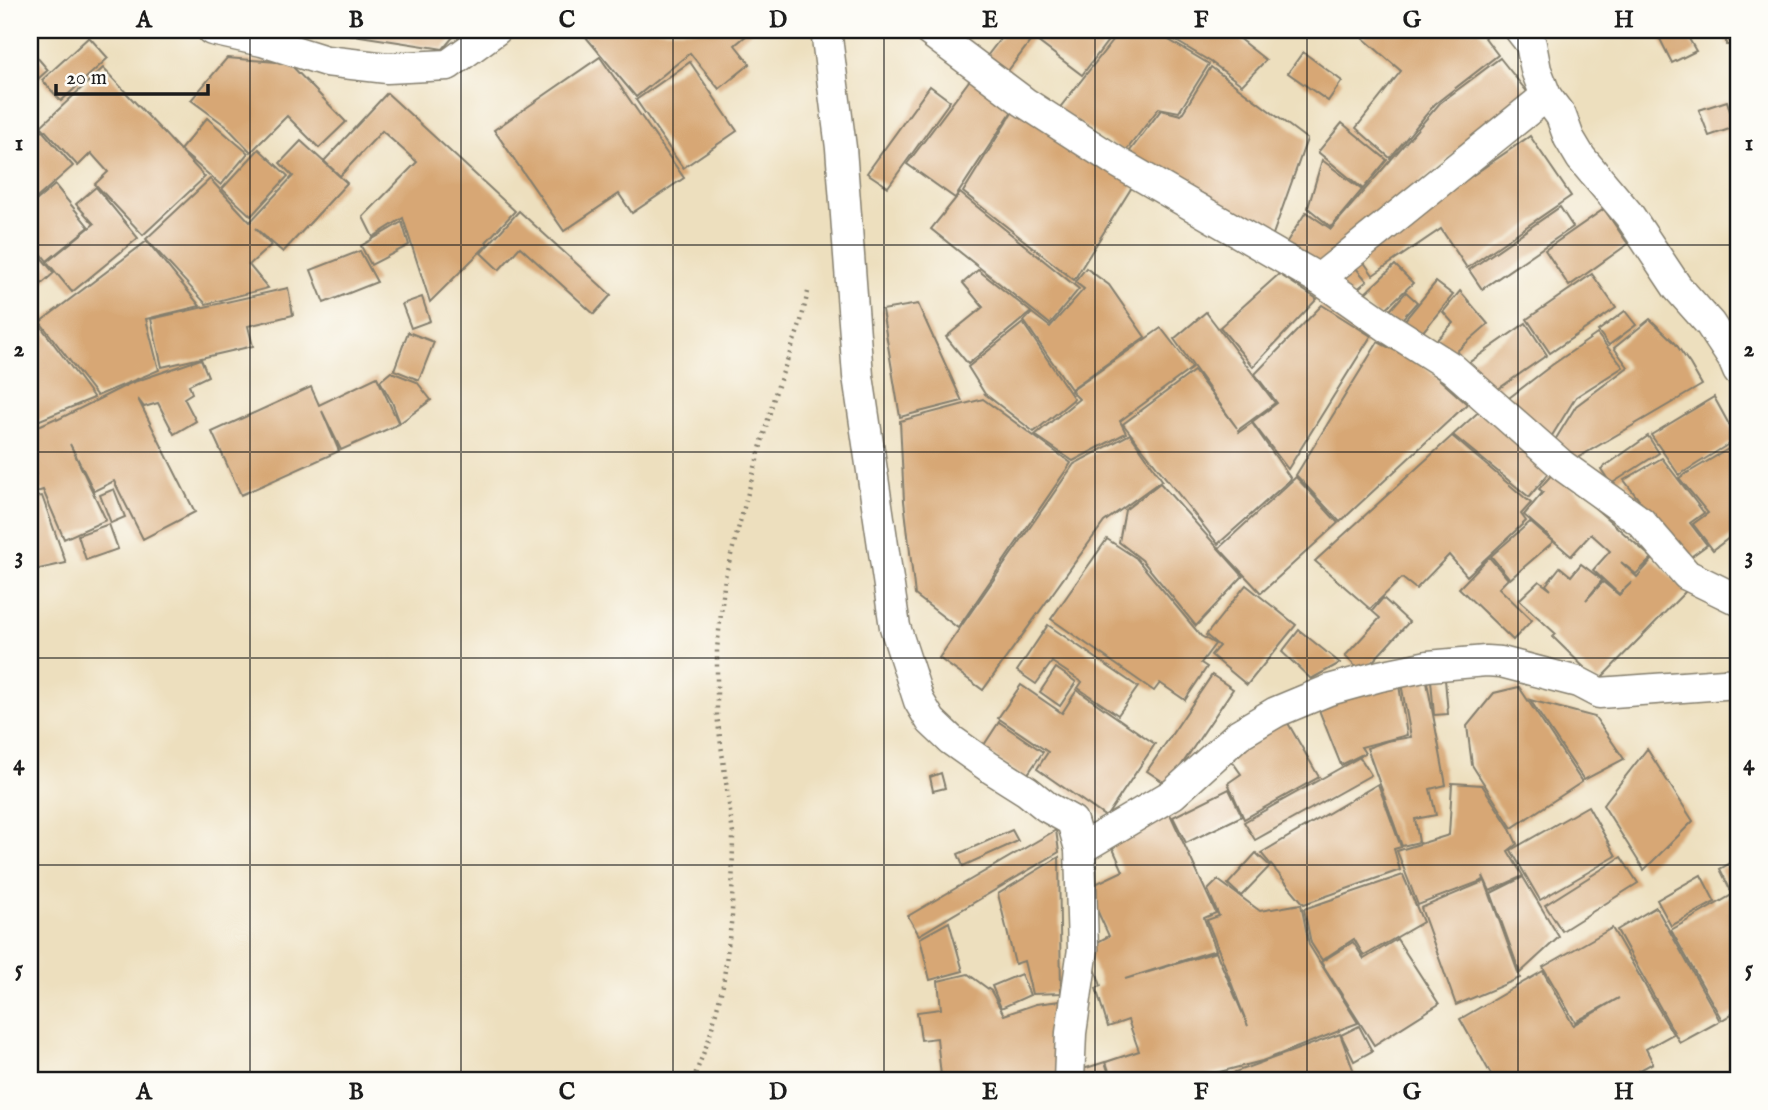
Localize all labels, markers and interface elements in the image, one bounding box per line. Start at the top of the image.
text: A [135,6,153,35]
text: B [348,6,364,35]
text: C [559,6,576,35]
text: D [769,6,787,35]
text: E [982,6,998,35]
text: F [1194,6,1209,35]
text: G [1403,6,1422,35]
text: H [1614,6,1634,35]
scale bar [56,52,208,96]
text: 20 m [66,65,107,92]
text: 1 [15,129,23,158]
text: 1 [1745,129,1753,158]
text: 2 [14,335,25,364]
text: 2 [1744,335,1755,364]
text: 3 [15,542,23,571]
text: 3 [1745,542,1753,571]
text: 4 [13,749,25,778]
text: 4 [1743,749,1755,778]
text: 5 [15,955,24,984]
text: 5 [1745,955,1754,984]
text: A [135,1078,153,1107]
text: B [348,1078,364,1107]
text: C [559,1078,576,1107]
text: D [769,1078,787,1107]
text: E [982,1078,998,1107]
text: F [1194,1078,1209,1107]
text: G [1403,1078,1422,1107]
text: H [1614,1078,1634,1107]

